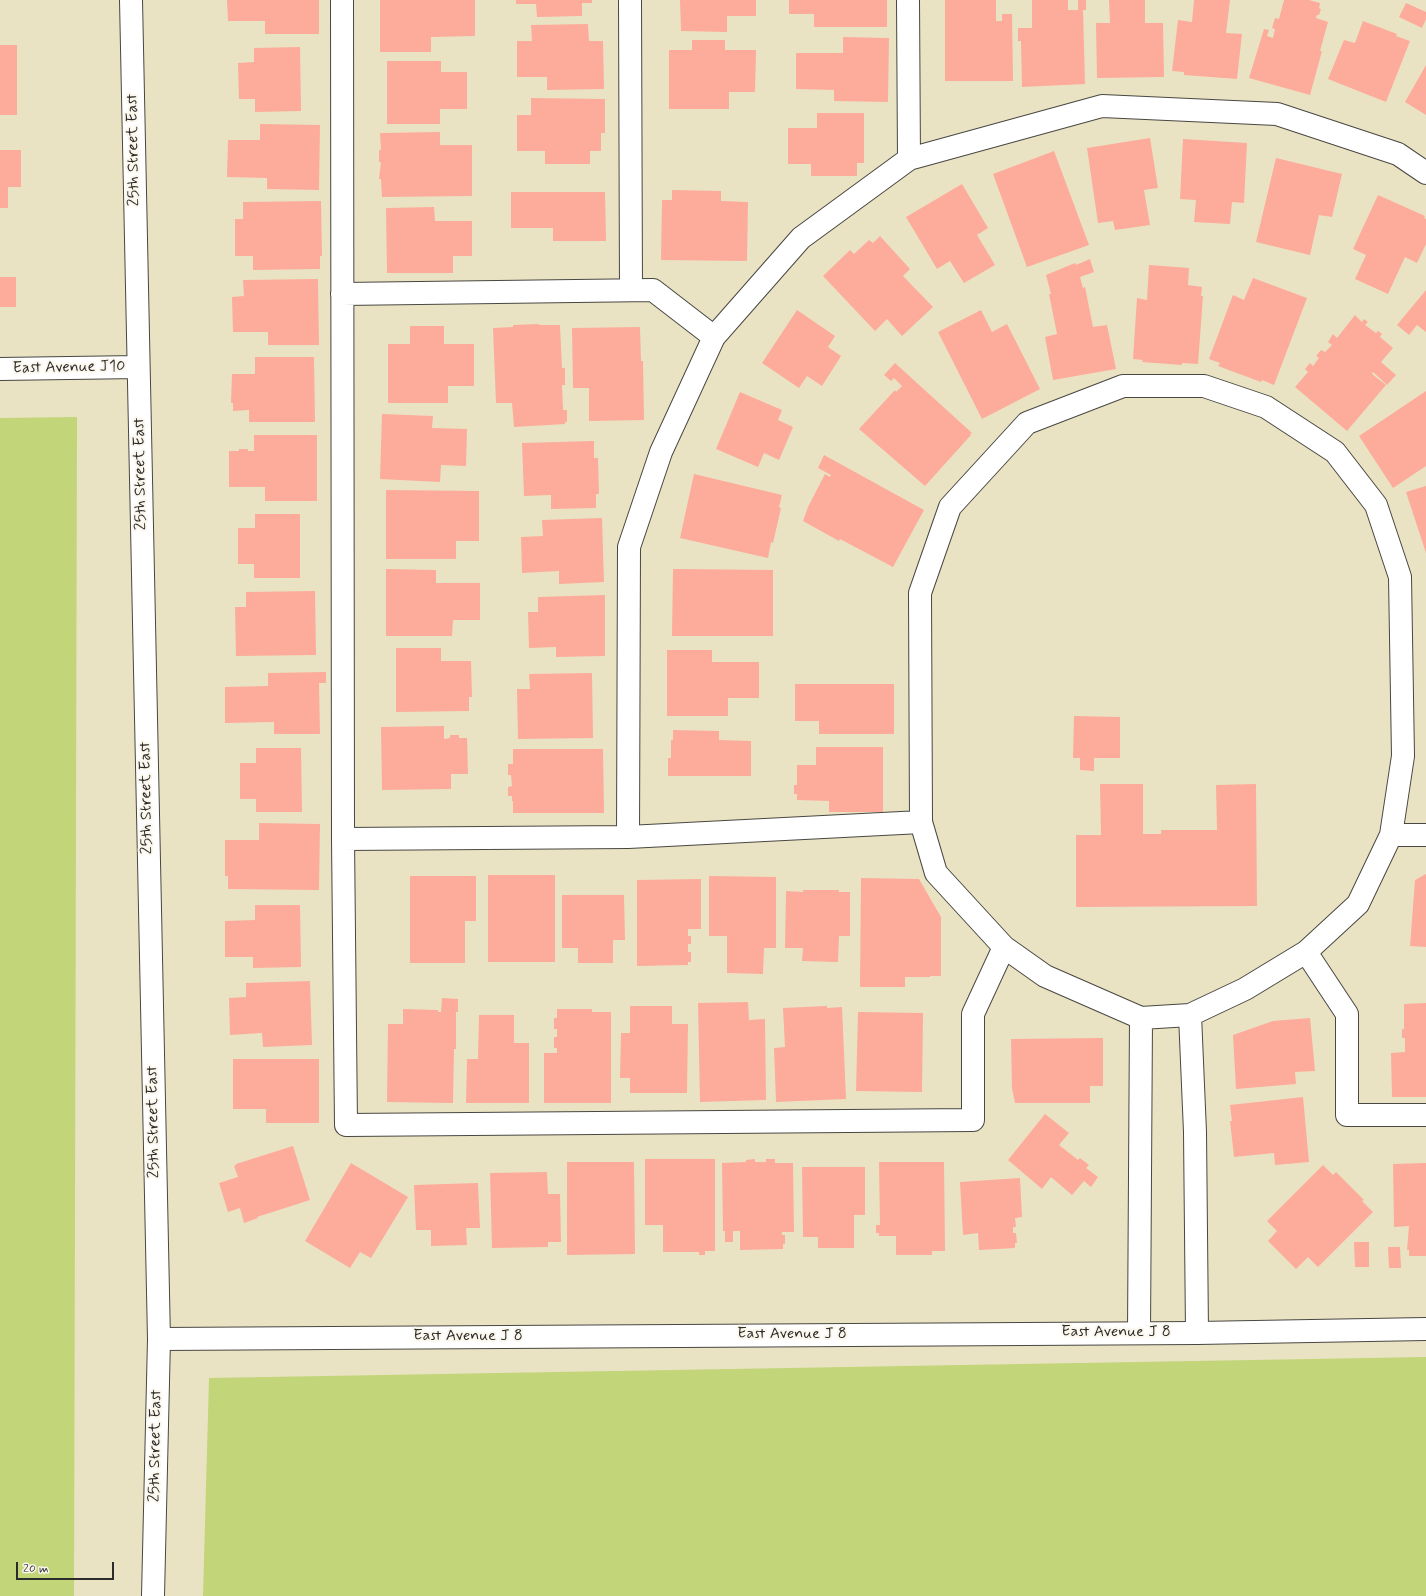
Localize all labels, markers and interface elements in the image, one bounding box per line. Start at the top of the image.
street label: 25th Street East [123,94,145,206]
street label: East Avenue J10 [13,357,125,379]
street label: 25th Street East [130,418,152,530]
street label: 25th Street East [136,742,158,854]
street label: 25th Street East [143,1066,165,1178]
street label: East Avenue J 8 [1061,1323,1171,1343]
street label: East Avenue J 8 [737,1325,847,1345]
street label: East Avenue J 8 [413,1327,523,1347]
street label: 25th Street East [145,1390,167,1502]
scale bar [18,1554,116,1580]
text: 20 m [23,1561,49,1577]

